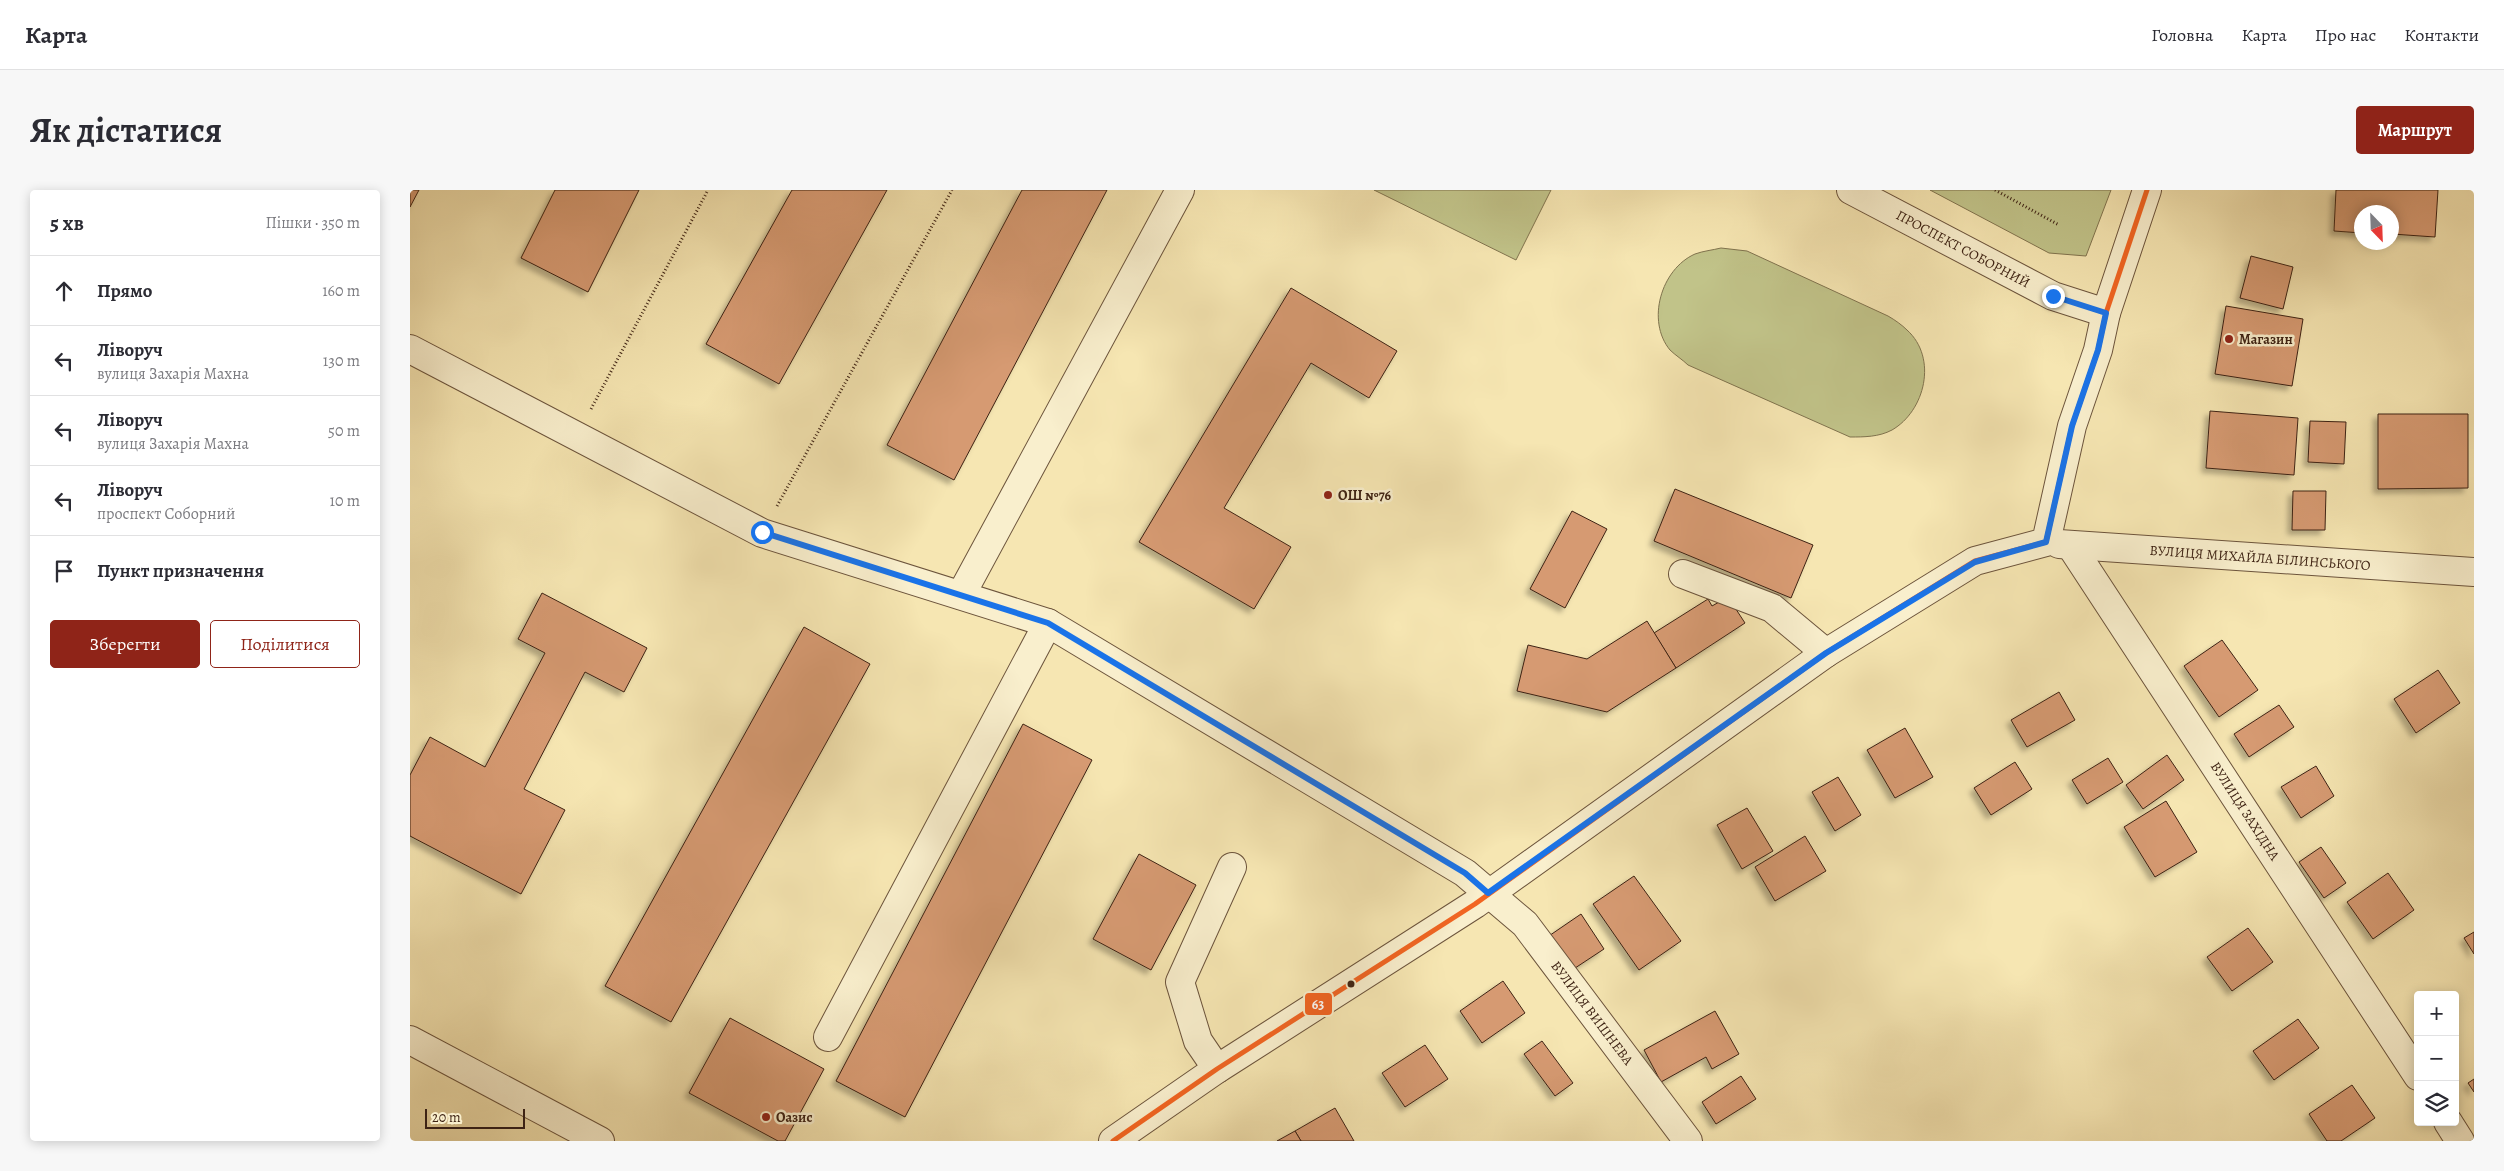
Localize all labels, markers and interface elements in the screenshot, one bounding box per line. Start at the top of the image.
text: Карта [25,19,87,51]
text: Головна [2151,23,2213,47]
text: Карта [2241,23,2287,47]
text: Про нас [2315,23,2376,47]
text: Контакти [2404,23,2479,47]
text: Як дістатися [30,106,222,154]
button: Маршрут [2356,106,2474,154]
north arrow [2354,205,2399,250]
street label: ПРОСПЕКТ СОБОРНИЙ [1893,206,2033,292]
text: 5 хв [50,209,84,237]
text: Пішки · 350 m [265,212,360,234]
icon: ahead [50,277,78,305]
text: Прямо [97,278,152,304]
text: 160 m [322,280,360,302]
route end [2042,285,2065,308]
place label: Магазин [2239,330,2293,349]
marker: Магазин [2223,333,2235,345]
text: Ліворуч [97,337,163,363]
icon: left [50,347,78,375]
text: 130 m [323,350,360,372]
text: вулиця Захарія Махна [97,363,249,385]
text: Ліворуч [97,407,163,433]
icon: left [50,417,78,445]
text: 50 m [328,420,360,442]
text: вулиця Захарія Махна [97,433,249,455]
text: Ліворуч [97,477,163,503]
place label: ОШ №76 [1338,486,1392,505]
icon: left [50,487,78,515]
marker: ОШ №76 [1322,489,1334,501]
text: 10 m [330,490,360,512]
text: проспект Соборний [97,503,235,525]
route start [751,521,774,544]
street label: ВУЛИЦЯ МИХАЙЛА БІЛИНСЬКОГО [2149,541,2371,575]
icon: arrive [50,557,78,585]
text: Пункт призначення [97,558,264,584]
button: Зберегти [50,620,200,668]
button: Поділитися [210,620,360,668]
street label: ВУЛИЦЯ ЗАХІДНА [2206,758,2284,865]
street label: ВУЛИЦЯ ВИШНЕВА [1546,957,1638,1070]
unlabelled marker [1346,979,1356,989]
map controls [2414,991,2459,1126]
button: + [2414,991,2459,1036]
line badge: 63 [1304,992,1333,1016]
text: 63 [1312,995,1324,1014]
button: − [2414,1036,2459,1081]
button: layers [2414,1081,2459,1126]
scale bar [425,1106,525,1129]
text: 20 m [432,1108,461,1127]
place label: Оазис [776,1108,812,1127]
marker: Оазис [760,1111,772,1123]

